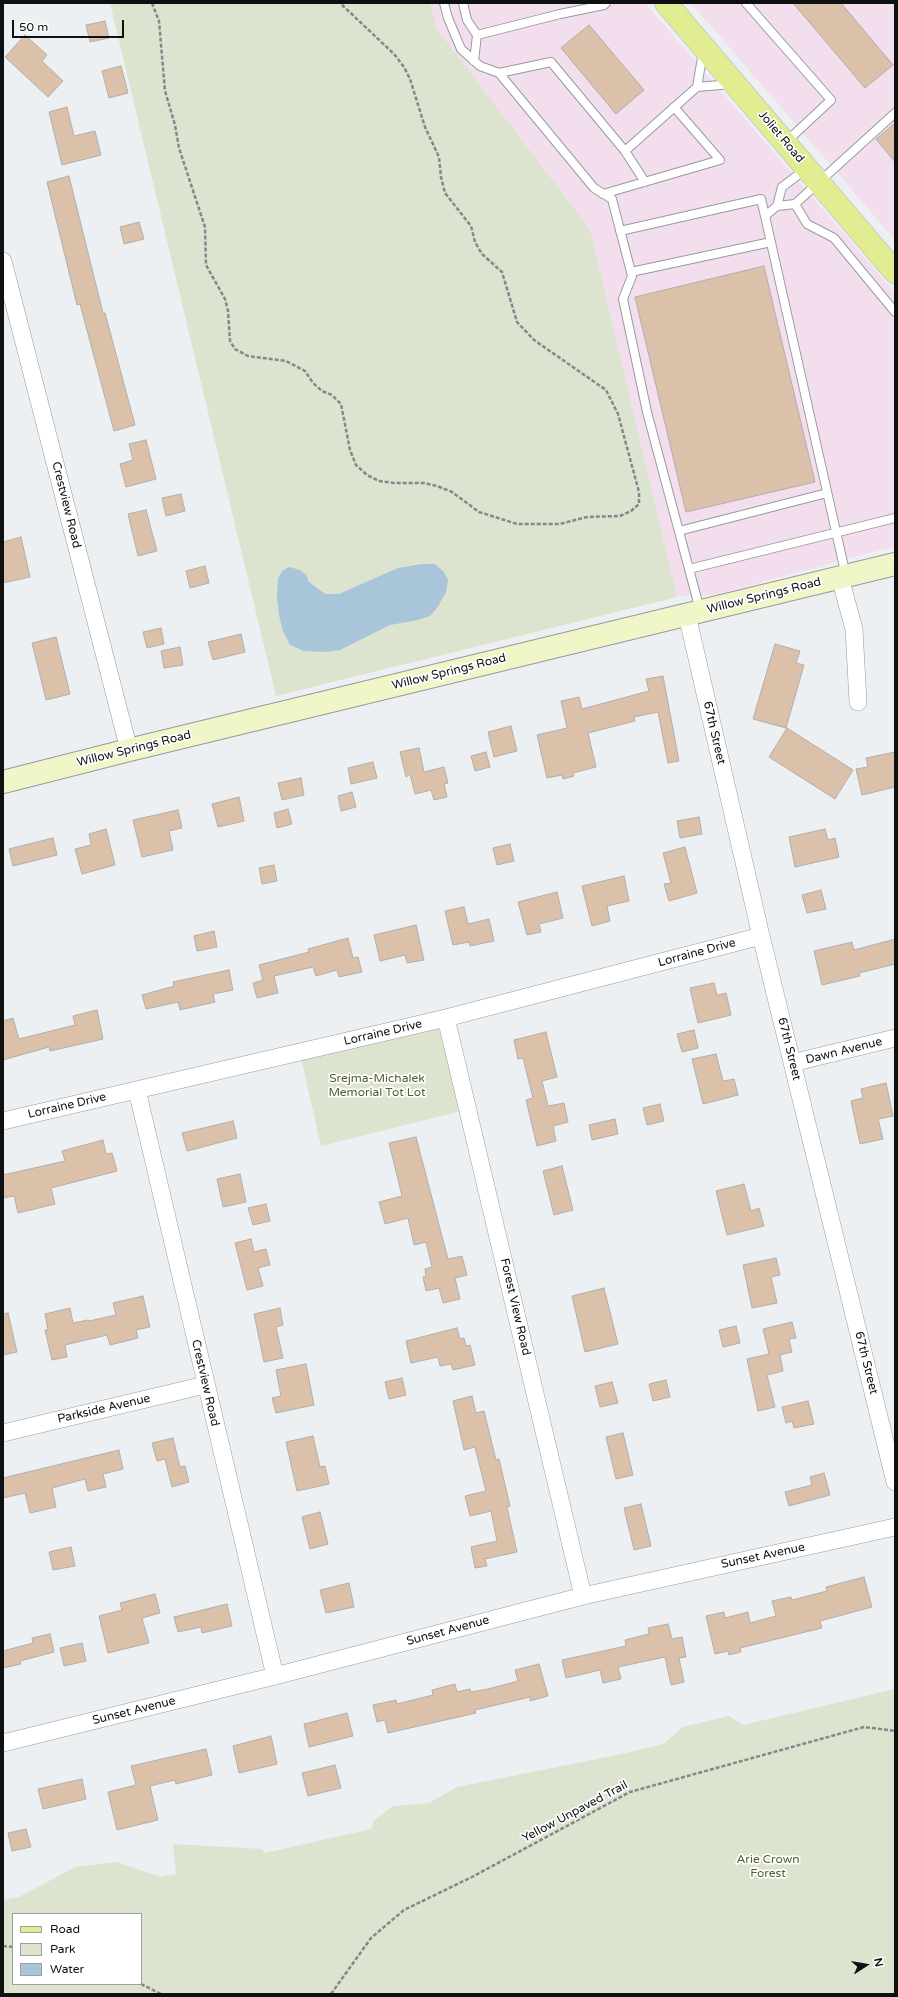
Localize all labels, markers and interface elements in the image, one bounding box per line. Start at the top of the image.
scale bar [14,12,126,38]
text: 50 m [19,20,48,34]
street label: Joliet Road [755,108,807,166]
street label: Crestview Road [48,460,84,550]
street label: Willow Springs Road [705,575,823,617]
street label: Willow Springs Road [390,651,508,693]
street label: 67th Street [700,700,728,766]
street label: Willow Springs Road [75,728,193,770]
street label: Lorraine Drive [657,936,737,970]
street label: 67th Street [774,1016,804,1082]
street label: Lorraine Drive [342,1017,424,1049]
street label: Dawn Avenue [804,1035,884,1067]
park label: Srejma-Michalek Memorial Tot Lot [328,1072,426,1100]
street label: Lorraine Drive [26,1090,108,1122]
street label: Forest View Road [497,1257,533,1357]
street label: 67th Street [851,1330,881,1396]
street label: Crestview Road [188,1338,222,1428]
street label: Parkside Avenue [56,1391,152,1427]
street label: Sunset Avenue [720,1540,806,1572]
street label: Sunset Avenue [405,1613,491,1649]
street label: Sunset Avenue [91,1694,177,1728]
street label: Yellow Unpaved Trail [520,1778,630,1846]
park label: Arie Crown Forest [736,1853,800,1881]
legend [12,1913,142,1985]
text: Road [50,1922,80,1936]
text: Park [50,1942,76,1956]
north arrow [846,1945,886,1985]
text: N [871,1957,886,1968]
text: Water [50,1962,84,1976]

